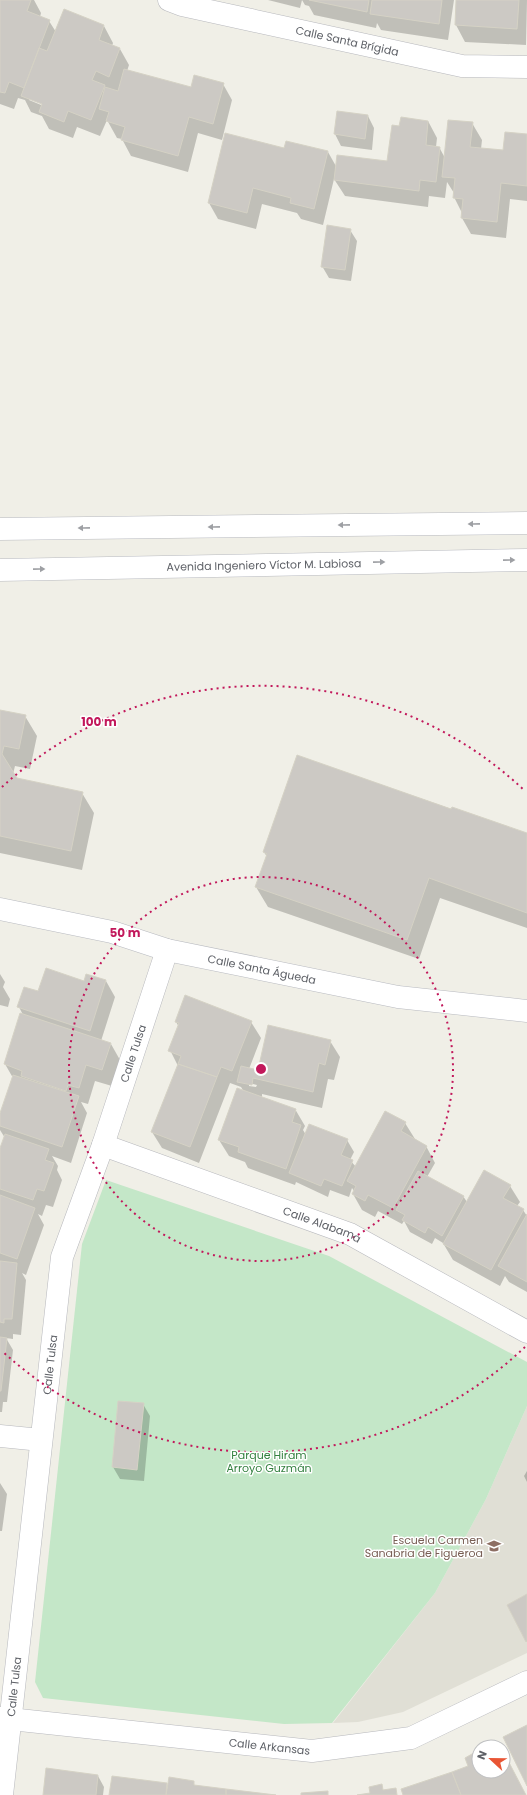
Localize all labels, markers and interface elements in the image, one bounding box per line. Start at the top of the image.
street label: Calle Santa Brígida [294,22,400,60]
one-way arrow [468,520,480,527]
one-way arrow [337,522,350,528]
one-way arrow [207,524,220,530]
one-way arrow [78,525,90,532]
street label: Avenida Ingeniero Víctor M. Labiosa [166,555,362,575]
one-way arrow [503,557,516,563]
one-way arrow [373,559,386,565]
one-way arrow [33,566,46,572]
text: 100 m [81,713,117,730]
text: 50 m [110,924,141,941]
street label: Calle Santa Águeda [206,950,317,988]
street label: Calle Tulsa [116,1022,150,1084]
centre of rings [254,1062,268,1076]
street label: Calle Alabama [281,1202,364,1247]
street label: Calle Tulsa [39,1334,61,1395]
park label: Parque Hiram Arroyo Guzmán [226,1447,312,1476]
place label: Escuela Carmen Sanabria de Figueroa [365,1532,483,1561]
school or university icon: Escuela Carmen Sanabria de Figueroa [486,1538,502,1554]
street label: Calle Tulsa [3,1656,25,1717]
street label: Calle Arkansas [228,1734,311,1759]
north arrow [471,1739,511,1779]
text: N [473,1748,491,1762]

